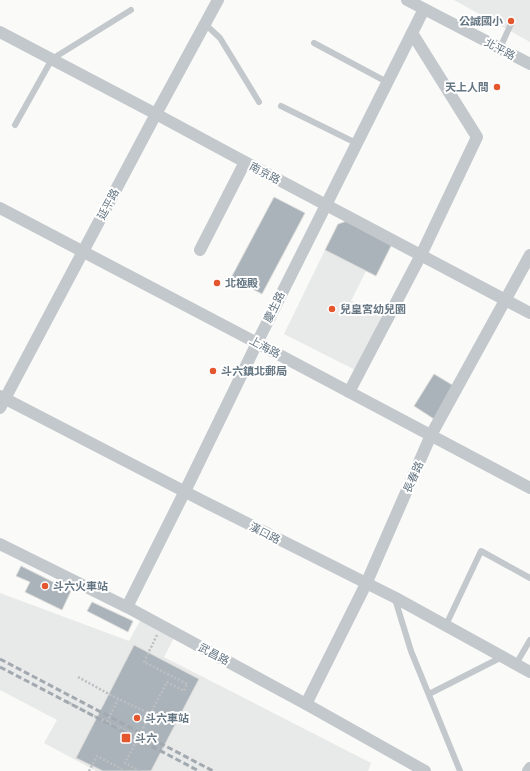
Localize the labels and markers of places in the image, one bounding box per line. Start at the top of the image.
place label: 公誠國小 [459,14,503,28]
marker: 公誠國小 [506,16,516,26]
place label: 天上人間 [445,80,489,94]
marker: 天上人間 [492,82,502,92]
place label: 北極殿 [225,276,258,290]
marker: 北極殿 [212,278,222,288]
place label: 兒皇宮幼兒園 [340,302,406,316]
marker: 兒皇宮幼兒園 [327,304,337,314]
place label: 斗六鎮北郵局 [221,364,287,378]
marker: 斗六鎮北郵局 [208,366,218,376]
place label: 斗六火車站 [53,579,108,593]
marker: 斗六火車站 [40,581,50,591]
place label: 斗六車站 [145,711,189,725]
marker: 斗六車站 [132,713,142,723]
place label: 斗六 [135,731,157,745]
marker: 斗六 [120,732,132,744]

